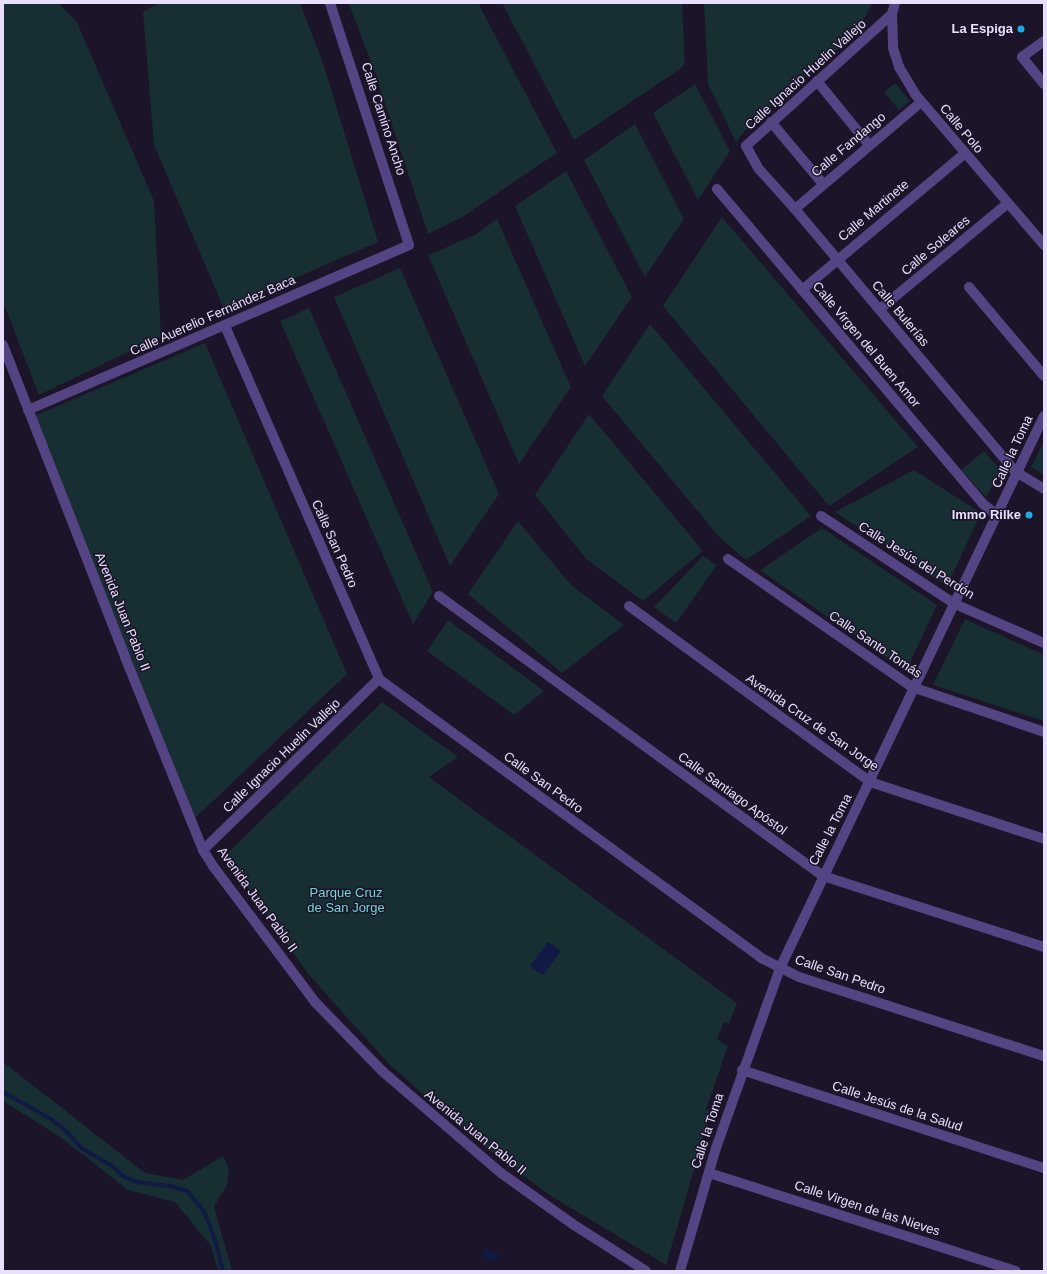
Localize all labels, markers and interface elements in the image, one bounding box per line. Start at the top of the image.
street label: Calle Ignacio Huelin Vallejo [742,17,870,133]
place label: La Espiga [952,21,1013,37]
marker: La Espiga [1016,24,1026,34]
street label: Calle Camino Ancho [357,60,409,178]
street label: Calle Polo [936,101,986,157]
street label: Calle Fandango [809,110,889,180]
street label: Calle Martinete [836,177,912,245]
street label: Calle Soleares [899,213,973,279]
street label: Calle Auerelio Fernández Baca [128,272,298,360]
street label: Calle Bulerías [868,278,932,350]
street label: Calle Virgen del Buen Amor [809,279,923,411]
street label: Calle la Toma [989,413,1037,491]
street label: Calle San Pedro [308,498,360,590]
place label: Immo Rilke [952,507,1021,523]
marker: Immo Rilke [1024,510,1034,520]
street label: Calle Jesús del Perdón [855,519,977,603]
street label: Avenida Juan Pablo II [91,551,153,673]
street label: Calle Santo Tomás [825,608,925,682]
street label: Avenida Cruz de San Jorge [743,671,881,775]
street label: Calle Ignacio Huelin Vallejo [220,696,344,816]
street label: Calle San Pedro [500,749,586,817]
street label: Calle Santiago Apóstol [674,749,790,839]
street label: Calle la Toma [806,791,856,869]
street label: Avenida Juan Pablo II [214,844,300,956]
park label: Parque Cruz de San Jorge [307,886,385,917]
street label: Calle San Pedro [793,952,887,998]
street label: Calle Jesús de la Salud [830,1079,964,1135]
street label: Avenida Juan Pablo II [421,1087,529,1179]
street label: Calle la Toma [688,1091,728,1171]
street label: Calle Virgen de las Nieves [792,1178,942,1240]

